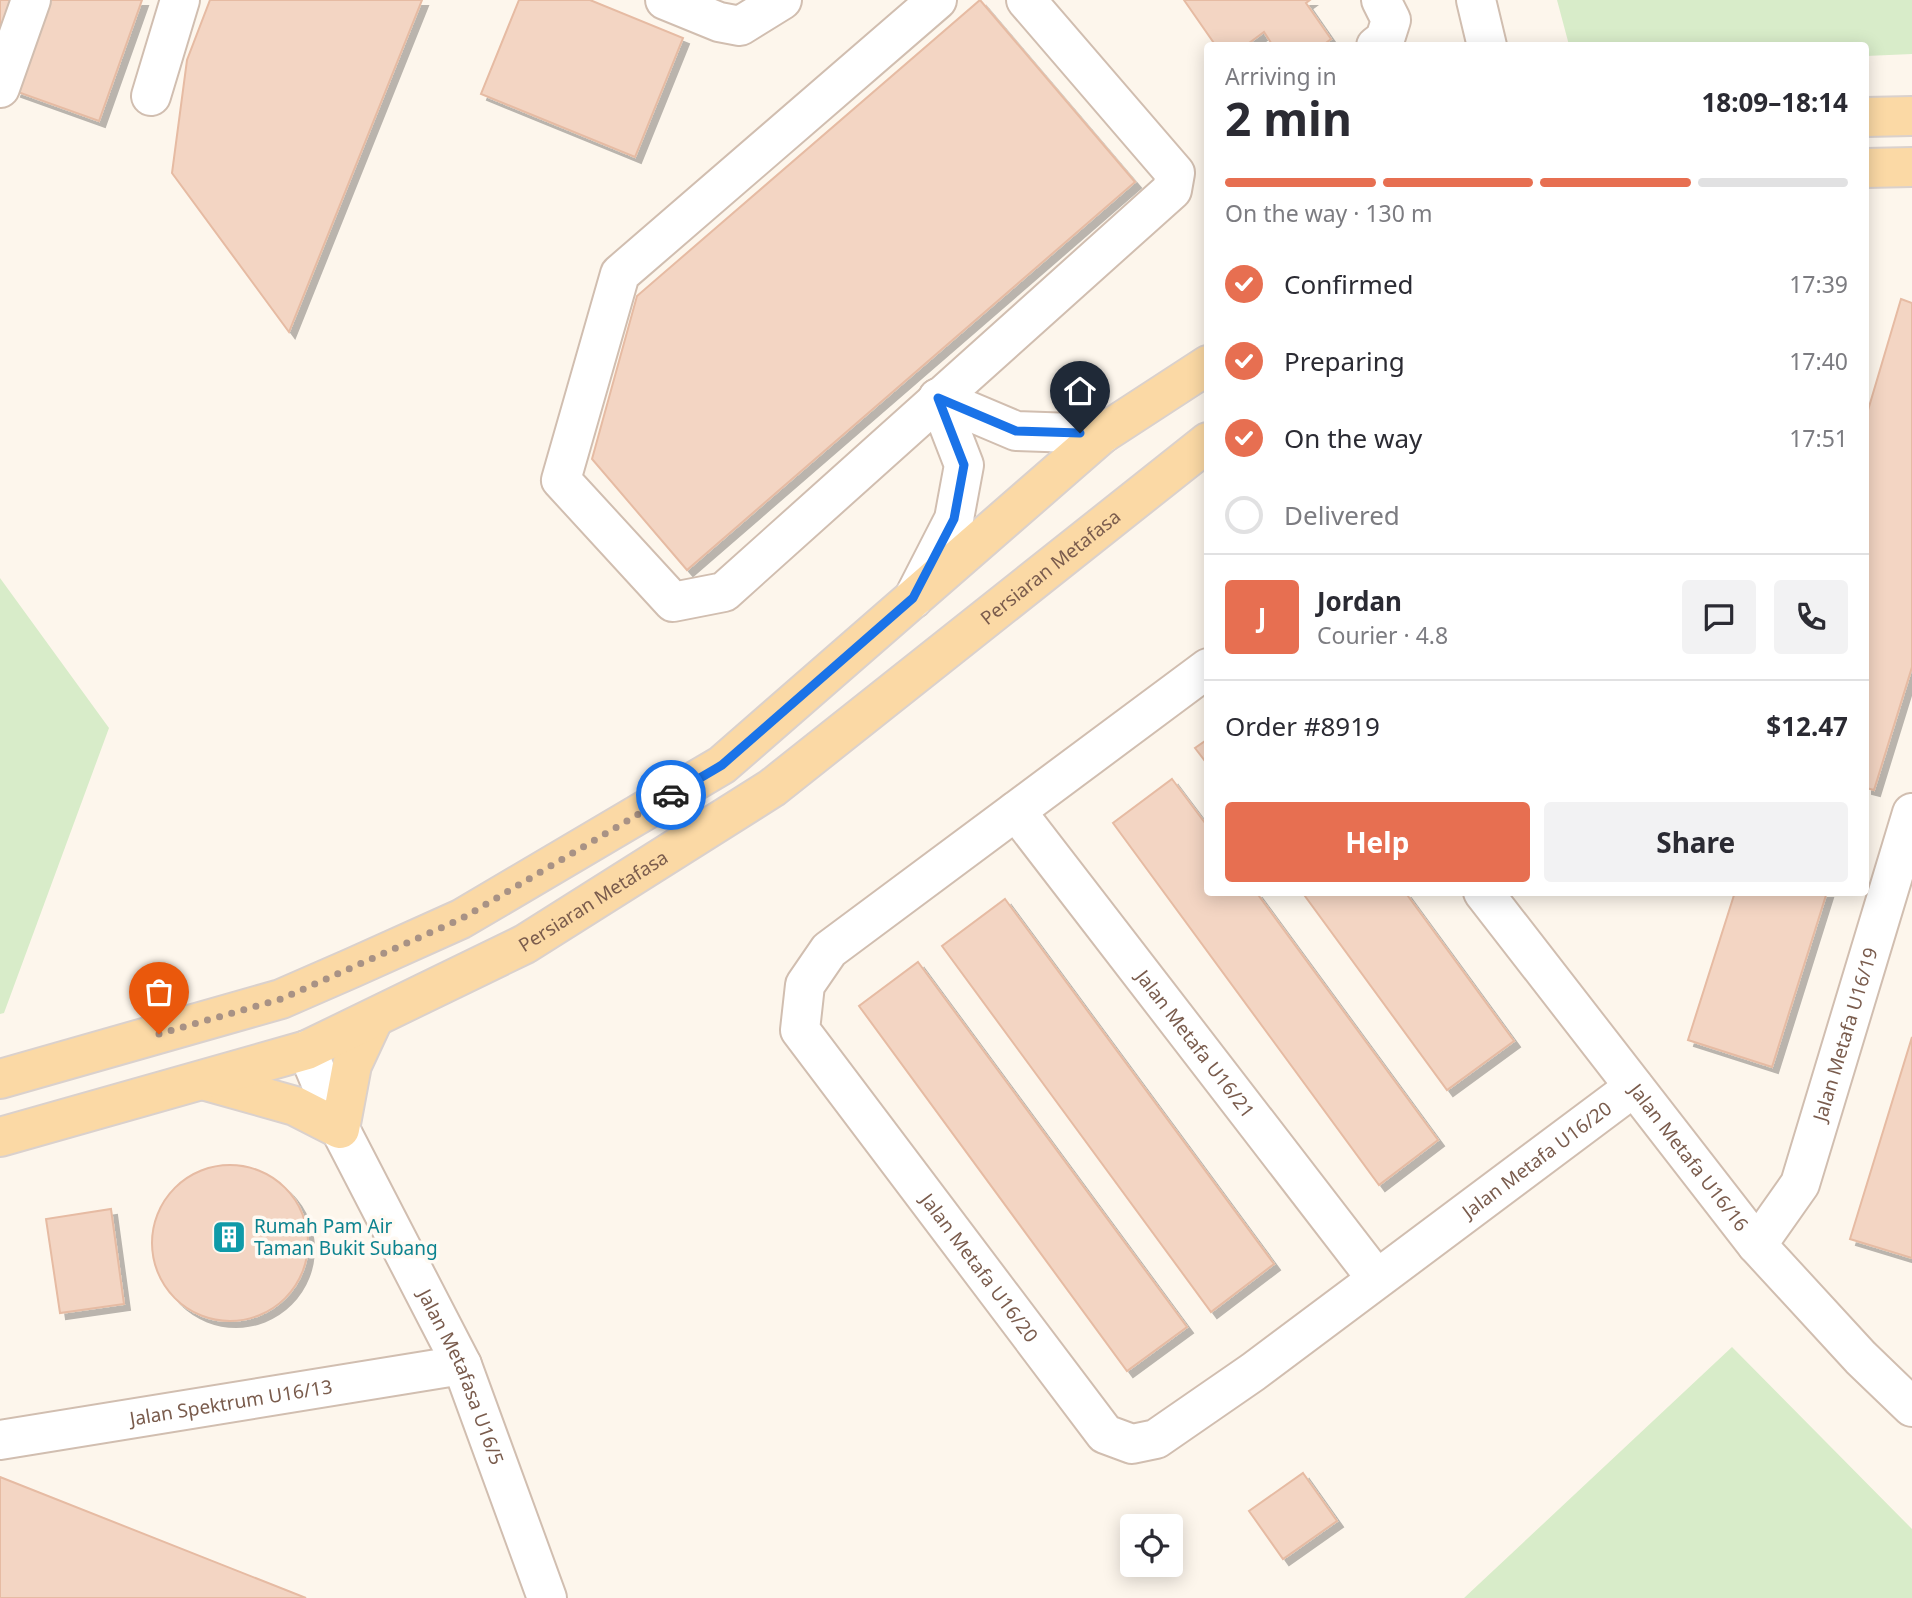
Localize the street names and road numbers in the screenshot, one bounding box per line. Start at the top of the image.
street label: Persiaran Metafasa [975,503,1126,631]
street label: Persiaran Metafasa [513,844,673,958]
street label: Jalan Metafa U16/19 [1806,944,1884,1126]
street label: Jalan Metafa U16/21 [1129,963,1261,1123]
street label: Jalan Metafa U16/16 [1622,1077,1755,1237]
street label: Jalan Metafa U16/20 [1455,1095,1617,1225]
street label: Jalan Metafa U16/20 [914,1186,1044,1348]
street label: Jalan Metafasa U16/5 [411,1283,510,1468]
street label: Jalan Spektrum U16/13 [126,1373,334,1432]

